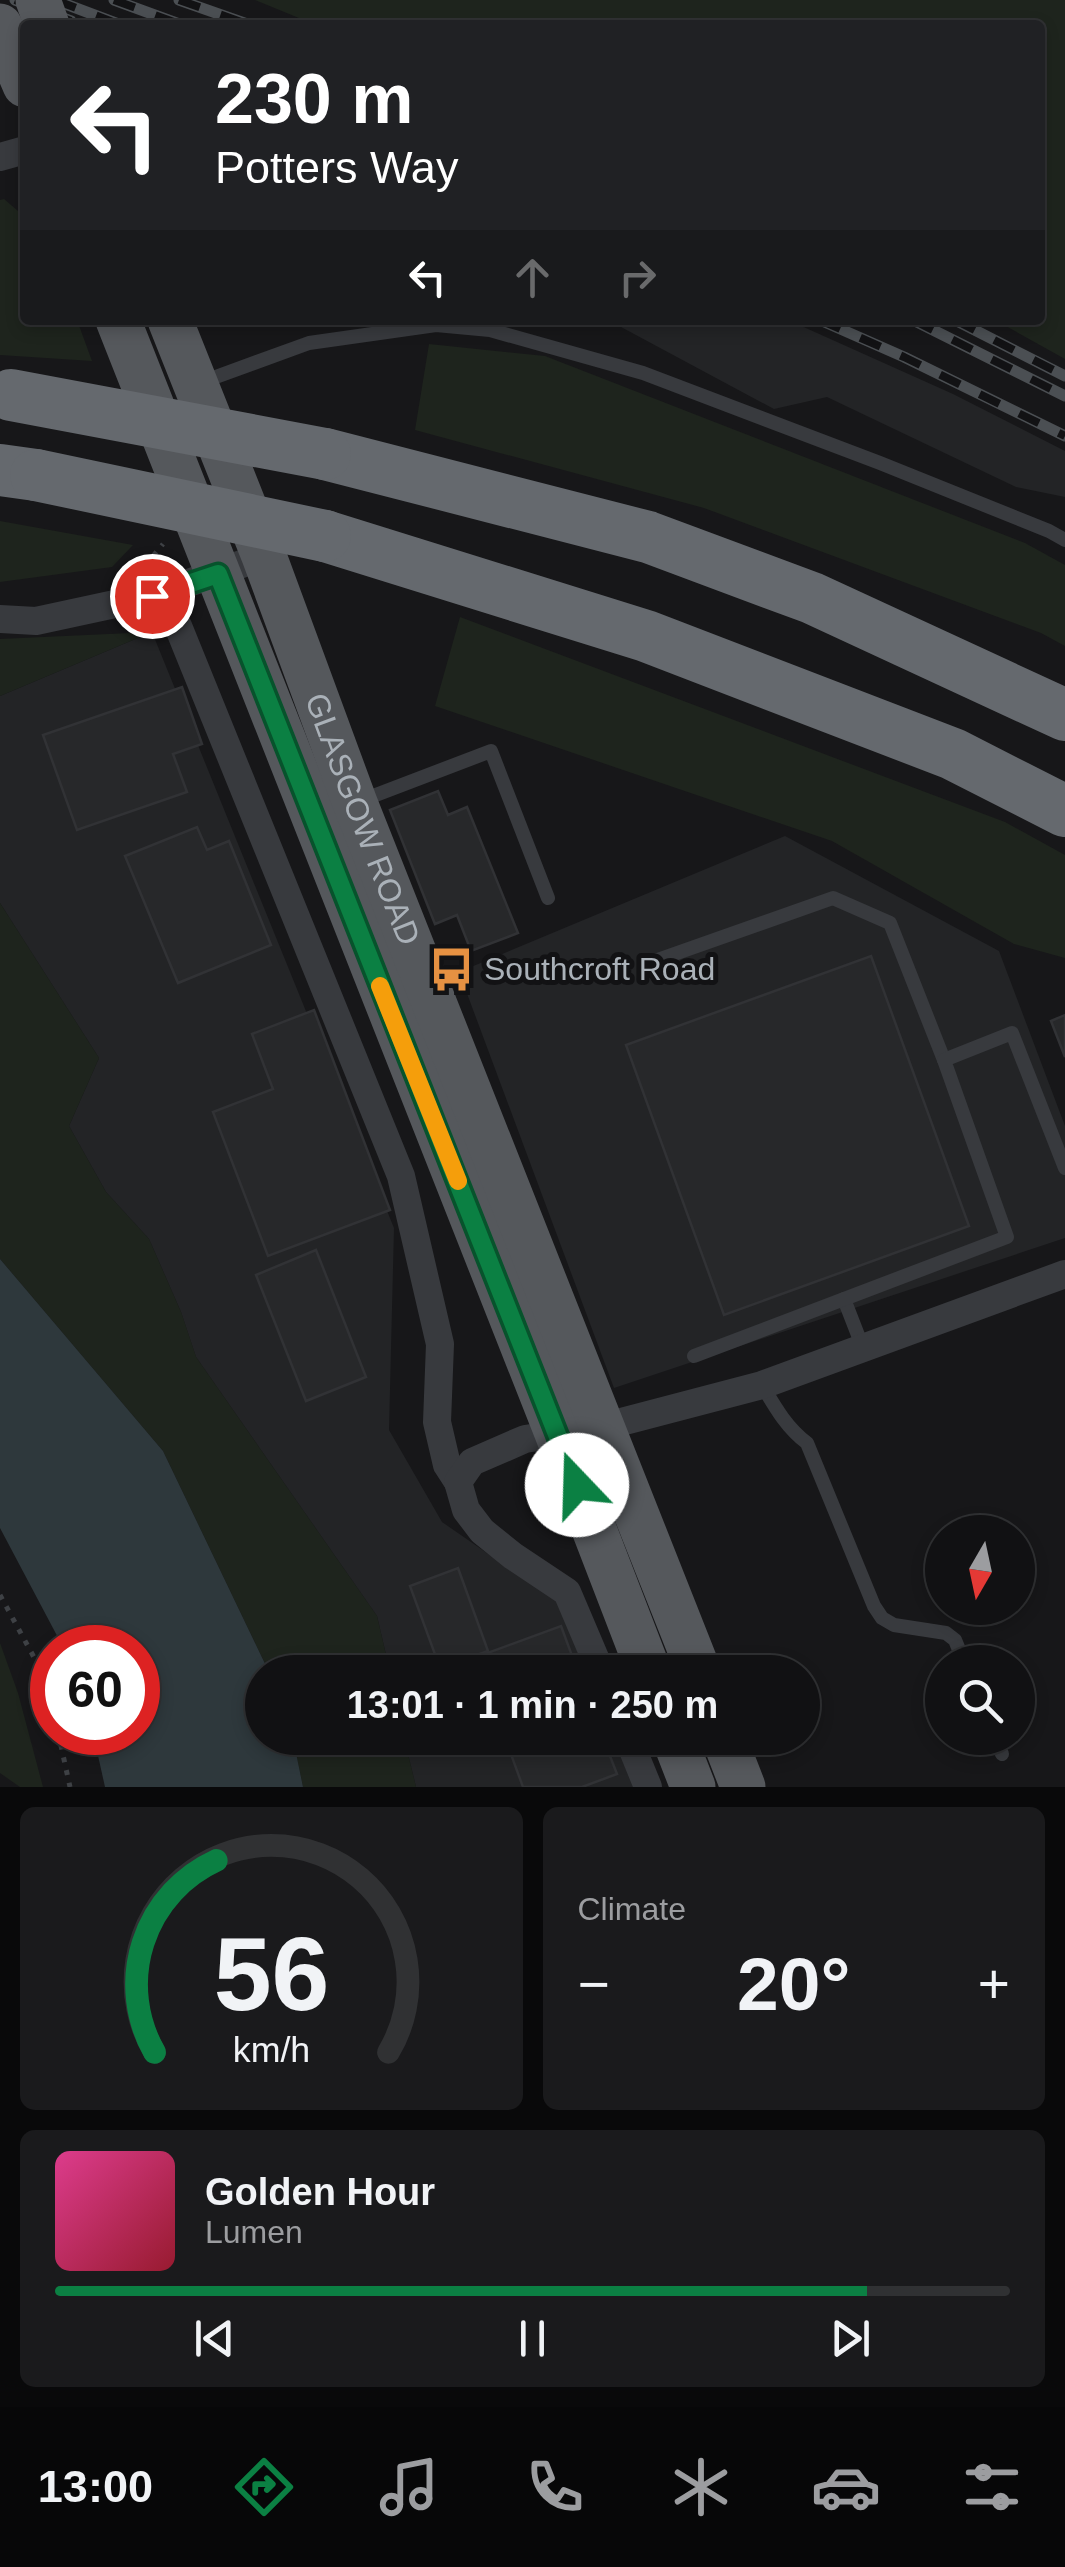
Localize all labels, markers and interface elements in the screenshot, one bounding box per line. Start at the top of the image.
icon: left [50,60,180,190]
text: 230 m [215,60,413,138]
text: Potters Way [215,142,458,193]
icon: left [400,250,455,305]
icon: ahead [505,250,560,305]
icon: right [610,250,665,305]
pin [110,554,195,639]
icon: arrive [125,569,180,624]
street label: GLASGOW ROAD [298,688,427,950]
bus stop icon: Southcroft Road [427,945,475,993]
place label: Southcroft Road [484,951,715,987]
position arrow [525,1433,629,1537]
north arrow [925,1515,1035,1625]
map controls [925,1515,1035,1755]
speed limit sign: 60 [30,1625,160,1755]
button: search [925,1645,1035,1755]
text: 13:01 · 1 min · 250 m [347,1684,718,1726]
text: Climate [578,1891,686,1927]
text: 56 [213,1916,329,2032]
text: 20° [737,1942,850,2026]
text: − [578,1953,610,2015]
text: + [978,1953,1010,2015]
text: km/h [233,2030,310,2070]
text: Golden Hour [205,2171,435,2213]
text: Lumen [205,2214,303,2250]
icon: previous [187,2311,242,2366]
icon: pause [505,2311,560,2366]
icon: next [823,2311,878,2366]
icon: directions [229,2452,299,2522]
icon: music [374,2452,444,2522]
icon: phone [520,2452,590,2522]
icon: climate [666,2452,736,2522]
icon: car [811,2452,881,2522]
icon: filters [957,2452,1027,2522]
text: 13:00 [38,2461,153,2512]

